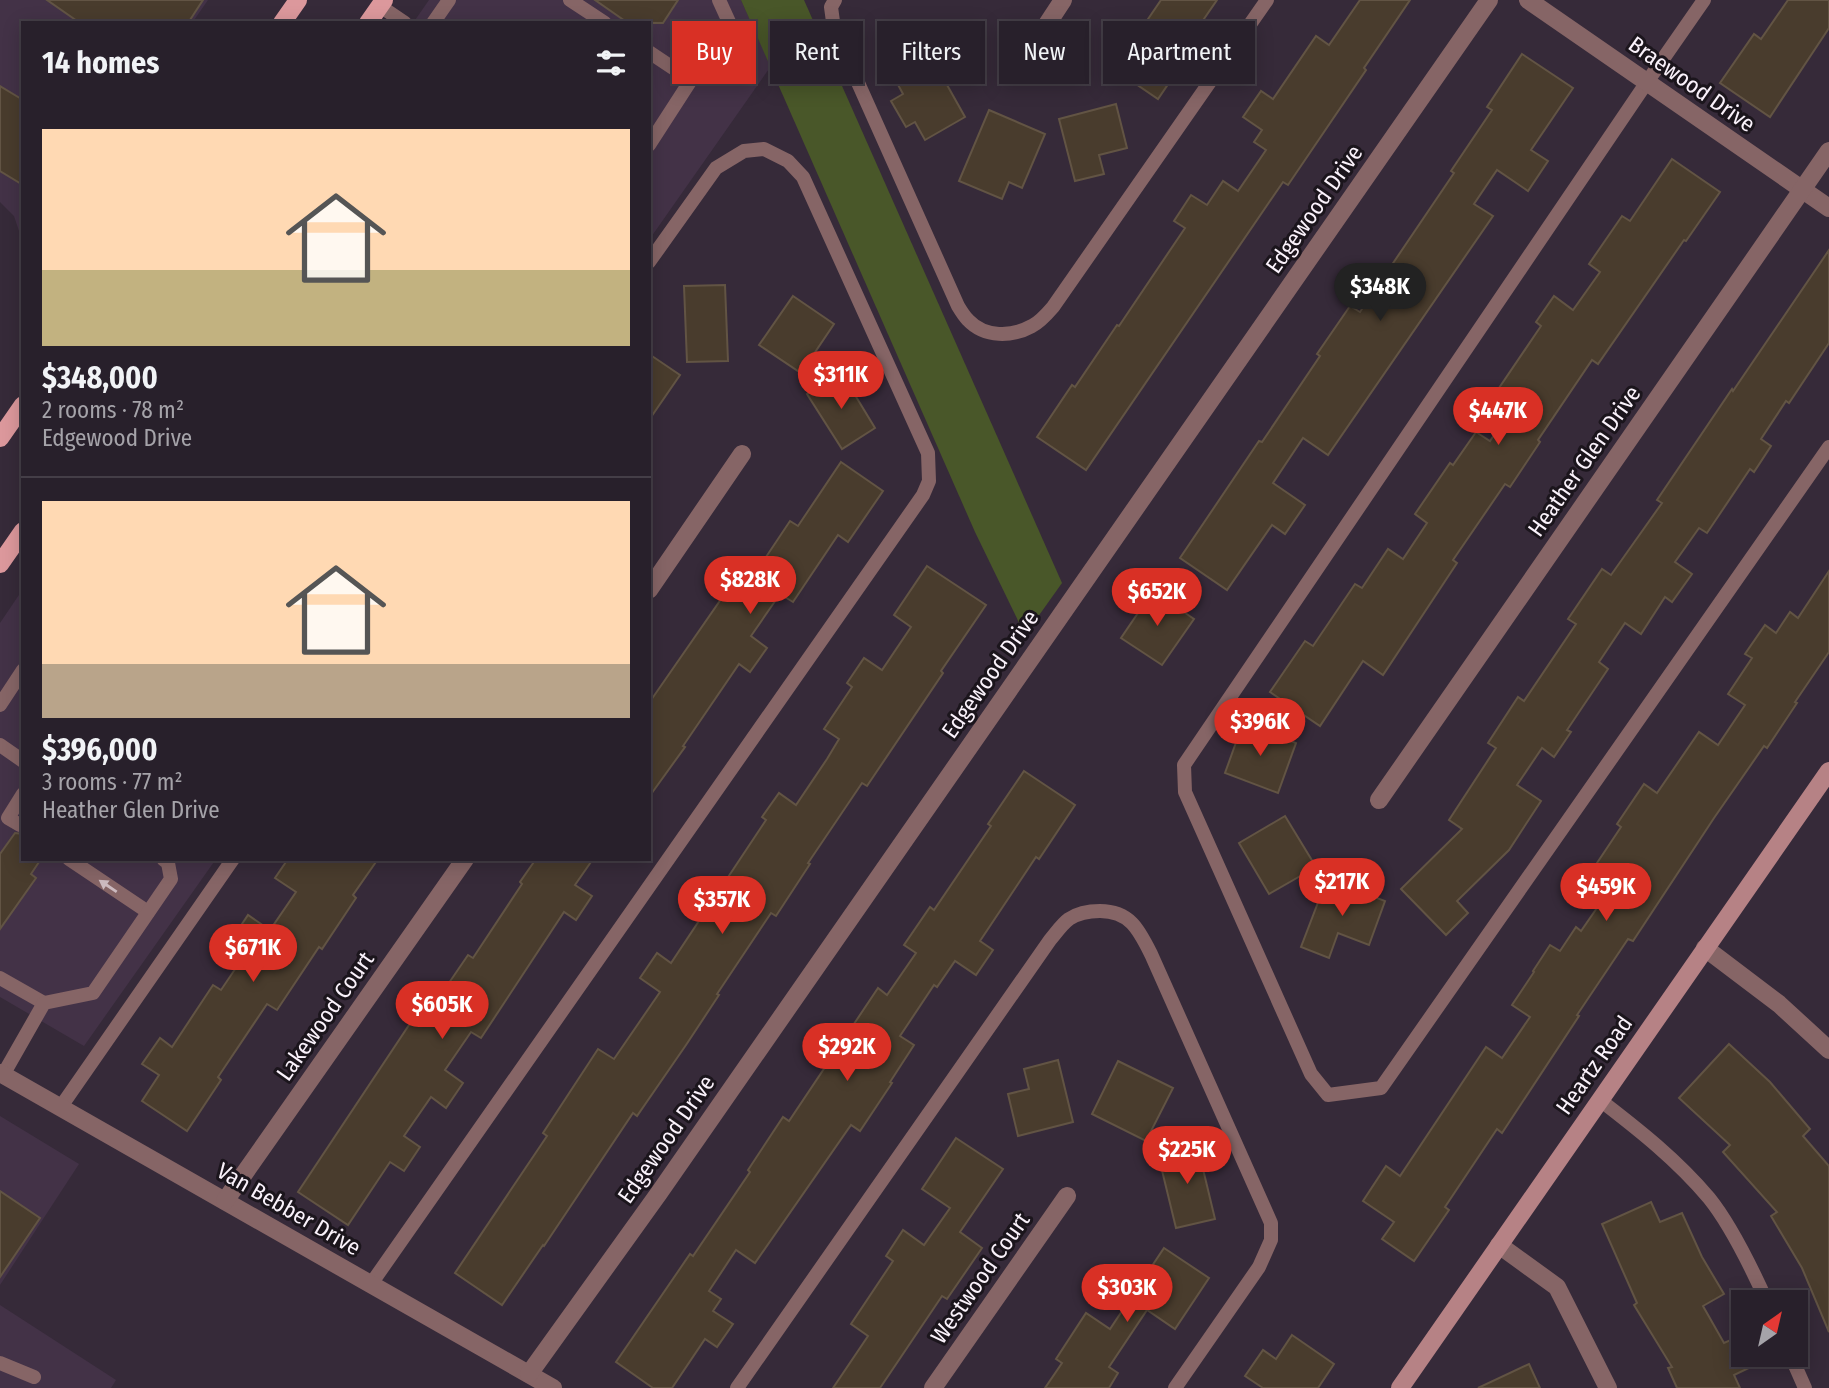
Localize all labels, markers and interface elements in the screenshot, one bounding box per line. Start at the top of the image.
chip: Buy [672,21,756,84]
chip: Rent [770,21,863,84]
chip: Filters [877,21,985,84]
chip: New [999,21,1089,84]
chip: Apartment [1103,21,1255,84]
street label: Braewood Drive [1623,30,1761,138]
icon: filters [592,44,630,82]
text: 14 homes [42,45,159,81]
street label: Edgewood Drive [1259,139,1369,279]
icon: home [273,175,399,301]
pin: $348K [1331,264,1429,323]
text: $348K [1350,272,1410,300]
pin: $311K [792,352,890,411]
text: $348,000 [42,360,158,396]
text: $311K [814,360,868,388]
street label: Heather Glen Drive [1522,380,1646,542]
pin: $447K [1449,388,1547,447]
text: 2 rooms · 78 m² [42,396,184,424]
text: $447K [1469,396,1527,424]
text: Edgewood Drive [42,424,192,452]
icon: home [273,547,399,673]
pin: $828K [701,556,799,616]
text: $828K [720,565,780,593]
pin: $652K [1108,568,1206,628]
text: $652K [1128,577,1186,605]
street label: Edgewood Drive [935,604,1045,744]
pin: $396K [1211,698,1309,758]
text: $396K [1230,707,1290,735]
text: $396,000 [42,732,158,768]
text: 3 rooms · 77 m² [42,768,183,796]
text: Heather Glen Drive [42,796,220,824]
pin: $217K [1293,858,1391,918]
pin: $459K [1557,864,1655,923]
text: $217K [1315,867,1369,895]
text: $459K [1576,872,1636,900]
pin: $357K [673,876,771,936]
one-way arrow [99,879,117,893]
text: $357K [694,885,750,913]
pin: $671K [204,925,302,984]
text: $671K [225,933,281,961]
street label: Lakewood Court [270,946,380,1086]
pin: $605K [393,982,491,1041]
text: $605K [412,990,472,1018]
street label: Heartz Road [1550,1010,1638,1120]
pin: $292K [798,1024,896,1083]
text: $292K [818,1032,876,1060]
street label: Edgewood Drive [611,1069,721,1209]
pin: $225K [1138,1126,1236,1186]
text: $225K [1158,1135,1216,1163]
street label: Van Bebber Drive [212,1157,366,1261]
street label: Westwood Court [924,1207,1036,1349]
pin: $303K [1078,1264,1176,1324]
text: $303K [1098,1273,1156,1301]
north arrow [1731,1290,1808,1367]
map controls [1731,1290,1808,1367]

